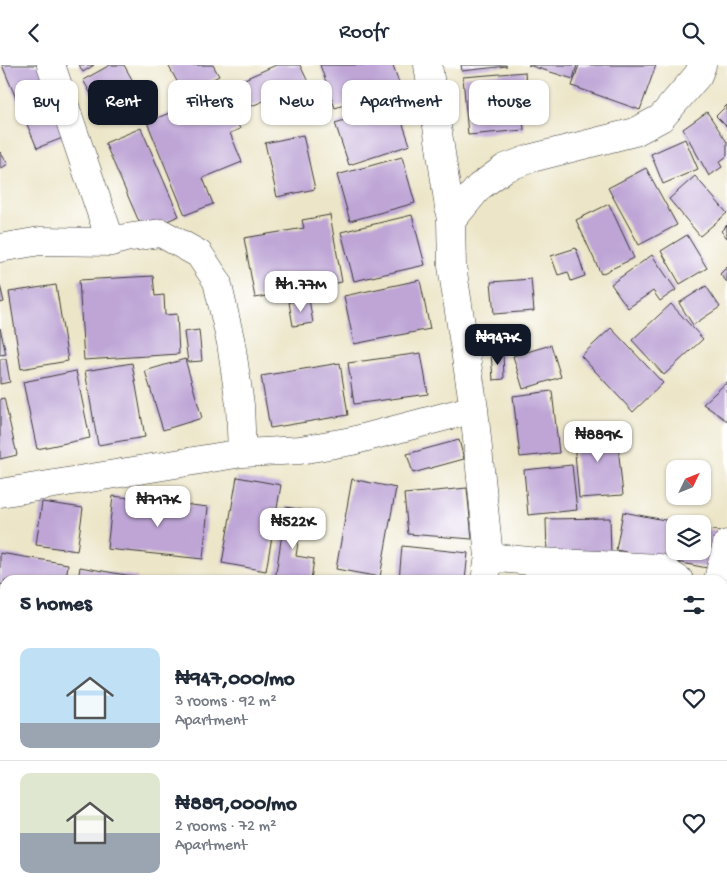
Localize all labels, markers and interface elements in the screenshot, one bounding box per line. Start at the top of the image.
icon: back [20,19,48,47]
icon: search [679,19,707,47]
text: Roofr [339,20,388,46]
chip: Buy [15,80,78,125]
chip: Rent [88,80,158,125]
chip: Filters [168,80,251,125]
chip: New [261,80,332,125]
chip: Apartment [342,80,459,125]
chip: House [469,80,549,125]
pin: ₦1.77M [260,271,342,313]
text: ₦1.77M [276,277,326,296]
pin: ₦947K [463,323,533,366]
text: ₦947K [476,330,520,349]
pin: ₦889K [563,421,633,463]
text: ₦889K [575,427,621,446]
north arrow [666,460,711,505]
map controls [666,460,711,560]
pin: ₦717K [123,485,193,528]
text: ₦717K [136,492,180,511]
pin: ₦522K [258,507,328,550]
text: ₦522K [271,514,315,533]
button: layers [666,515,711,560]
icon: filters [680,591,708,619]
text: 5 homes [20,593,92,618]
icon: home [60,668,120,728]
text: ₦947,000/mo [175,668,295,693]
icon: heart [680,684,708,712]
text: 3 rooms · 92 m² [175,693,277,712]
text: Apartment [175,712,247,731]
icon: home [60,793,120,853]
text: ₦889,000/mo [175,793,297,818]
icon: heart [680,809,708,837]
text: 2 rooms · 72 m² [175,818,276,837]
text: Apartment [175,837,247,856]

